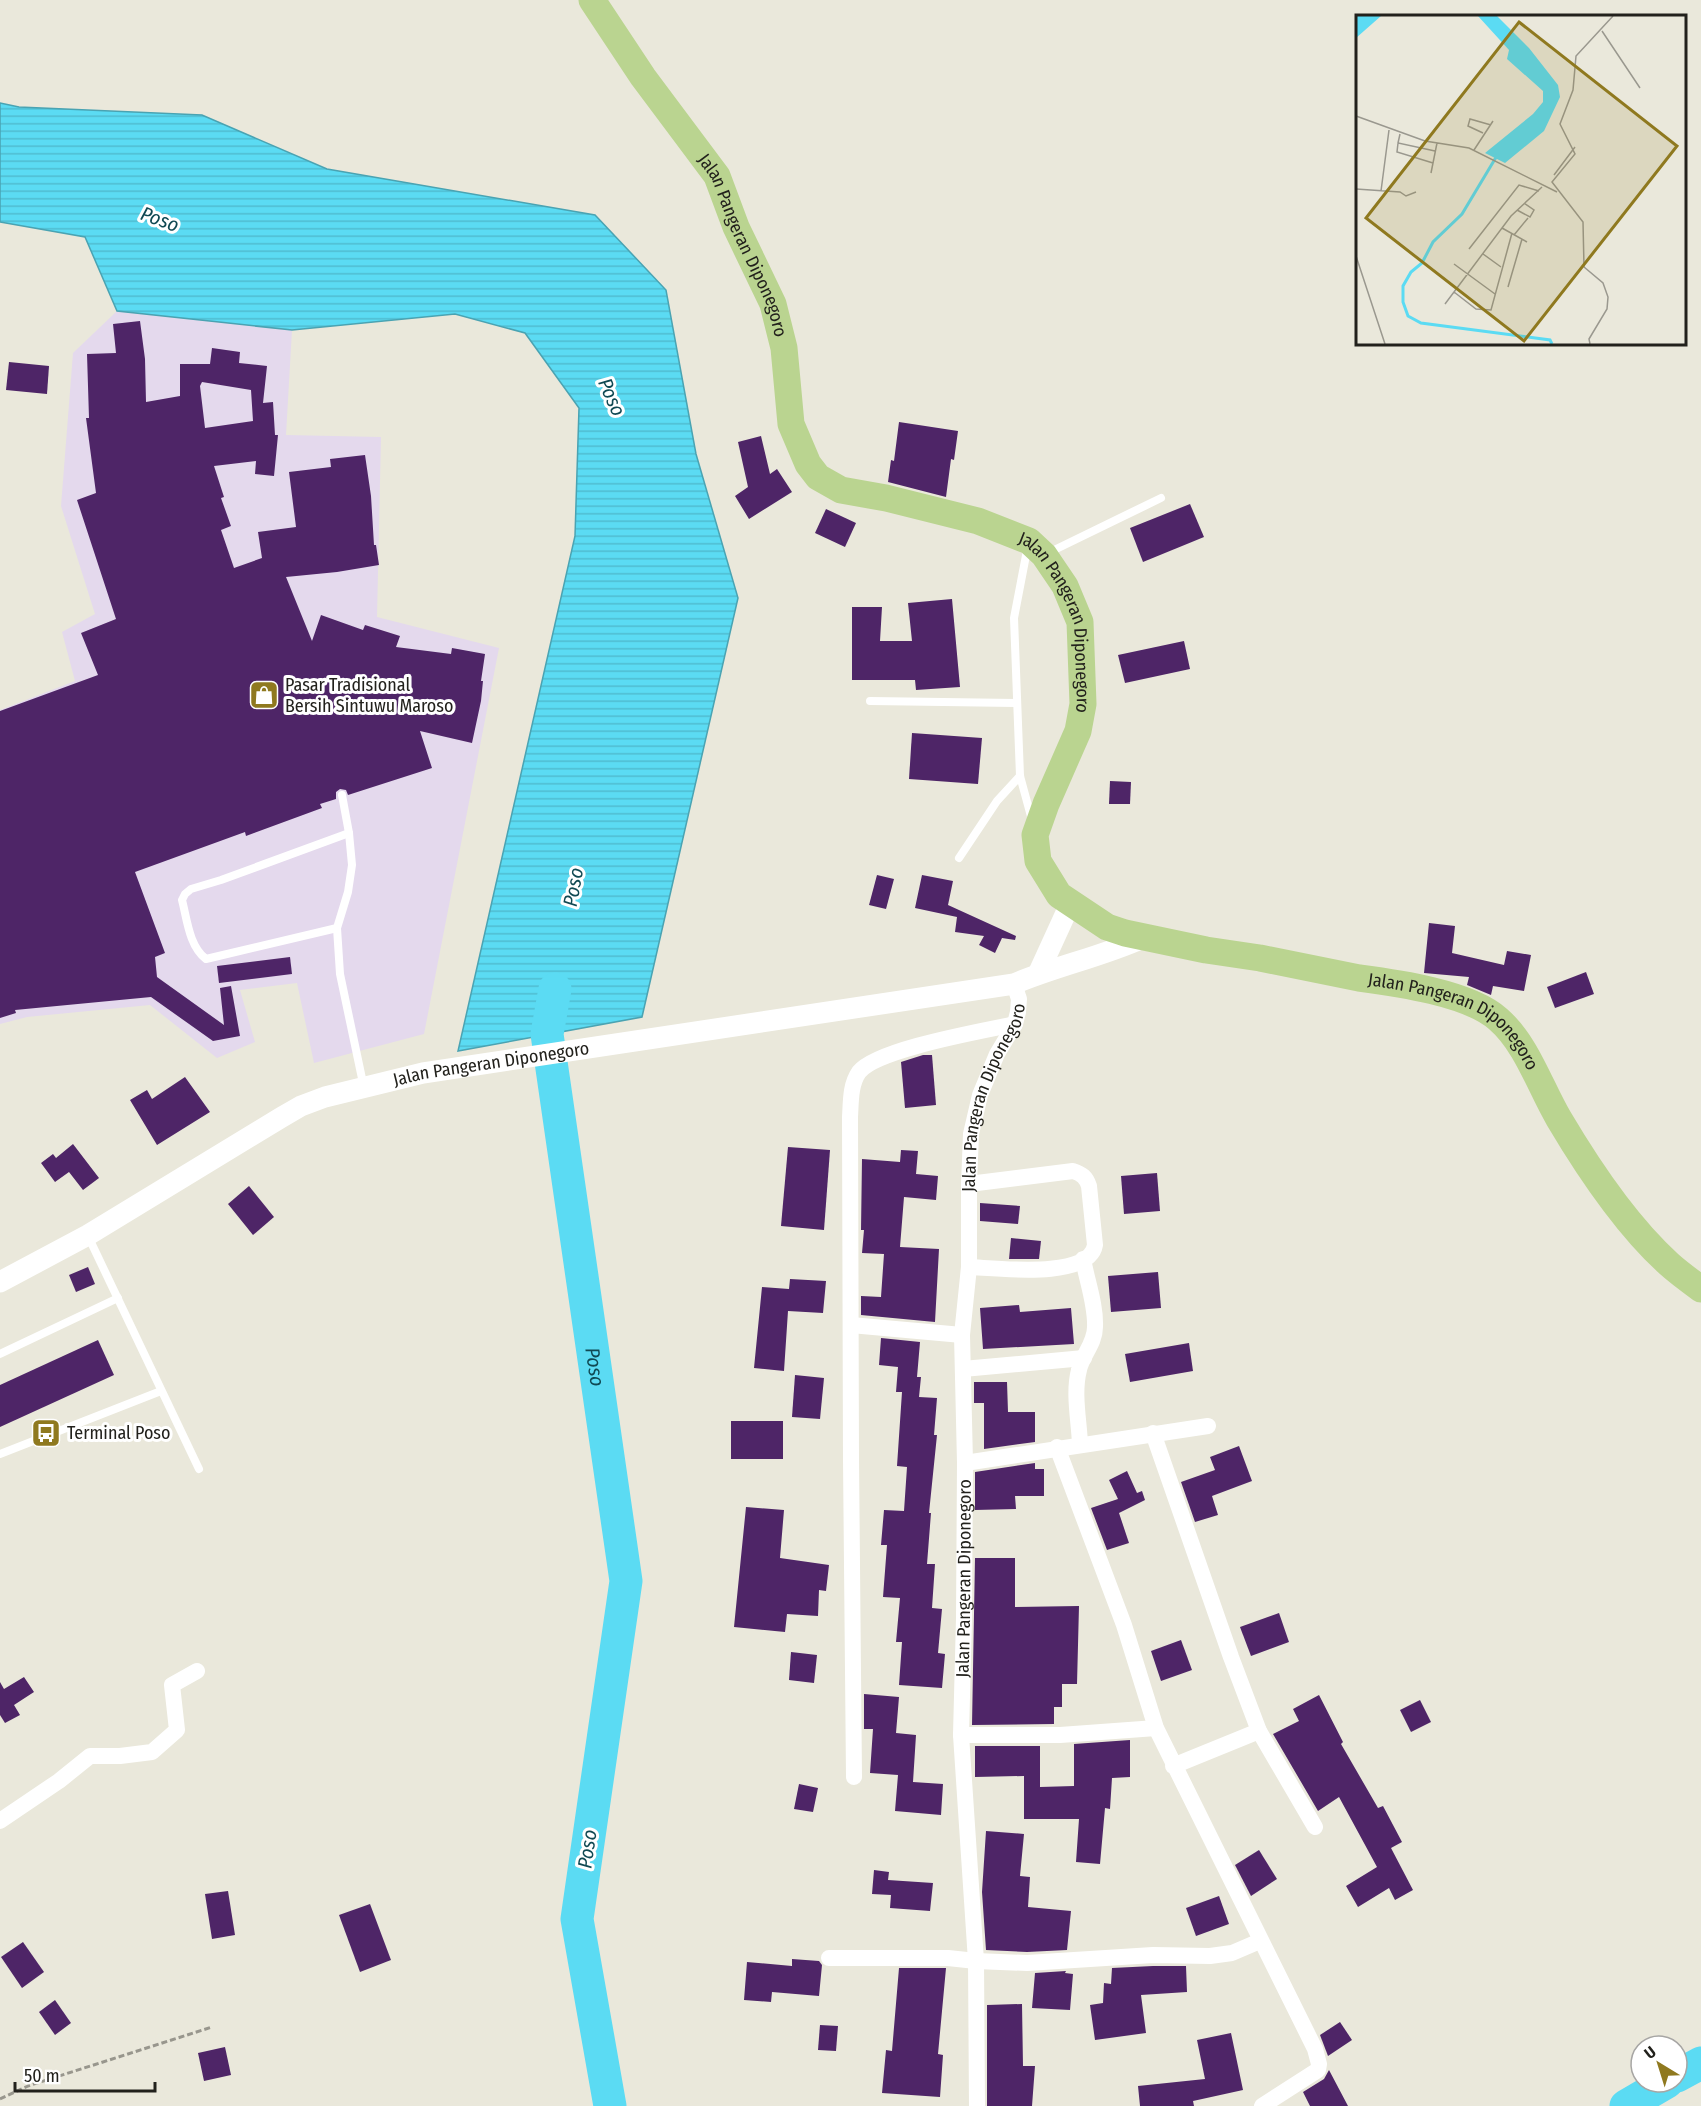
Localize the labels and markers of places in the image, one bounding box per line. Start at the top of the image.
place label: Pasar Tradisional Bersih Sintuwu Maroso [285,674,453,717]
shop icon: Pasar Tradisional Bersih Sintuwu Maroso [248,679,280,711]
bus stop icon: Terminal Poso [30,1417,62,1449]
place label: Terminal Poso [67,1422,171,1444]

